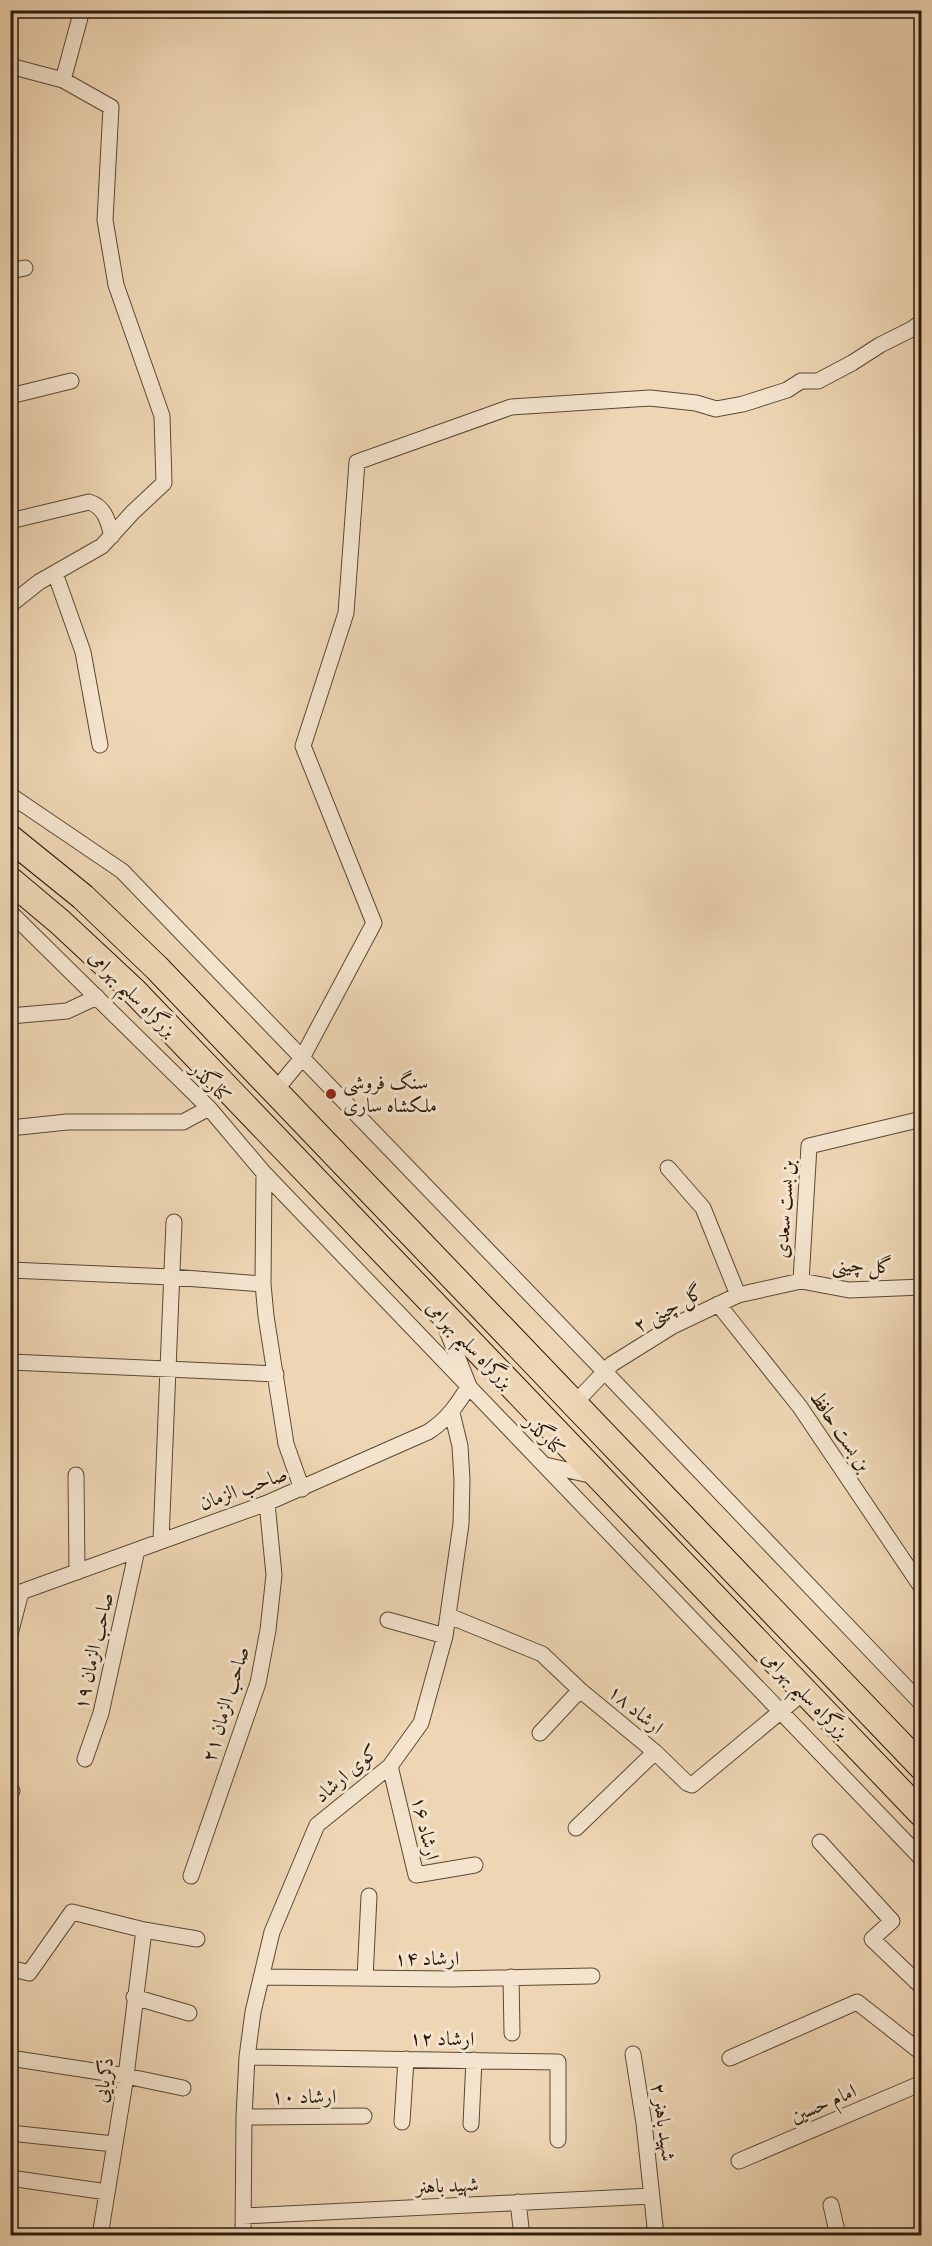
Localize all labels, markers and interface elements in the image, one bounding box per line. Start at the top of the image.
street label: بزرگراه سلیم بهرامی [78,943,183,1048]
street label: کنارگذر [184,1054,238,1108]
place label: سنگ فروشی ملکشاه ساری [343,1069,437,1118]
marker: سنگ فروشی ملکشاه ساری [324,1087,338,1101]
street label: بن بست سعدی [769,1159,800,1259]
street label: گل چینی [831,1252,893,1281]
street label: گل چینی ۲ [629,1279,709,1340]
street label: بزرگراه سلیم بهرامی [416,1294,519,1399]
street label: بن بست حافظ [804,1386,877,1477]
street label: کنارگذر [518,1407,572,1461]
street label: صاحب الزمان [196,1461,291,1517]
street label: صاحب الزمان ۱۹ [68,1590,120,1712]
street label: صاحب الزمان ۲۱ [196,1643,256,1765]
street label: بزرگراه سلیم بهرامی [752,1644,855,1749]
street label: ارشاد ۱۸ [603,1679,669,1740]
street label: کوی ارشاد [309,1739,384,1808]
street label: ارشاد ۱۶ [406,1794,445,1863]
street label: ارشاد ۱۴ [395,1946,459,1971]
street label: ارشاد ۱۲ [409,2025,475,2052]
street label: ذکریایی [88,2056,120,2105]
street label: امام حسین [786,2078,862,2133]
street label: شهید باهنر ۲ [646,2081,681,2163]
street label: ارشاد ۱۰ [272,2084,336,2109]
street label: شهید باهنر [413,2171,479,2200]

